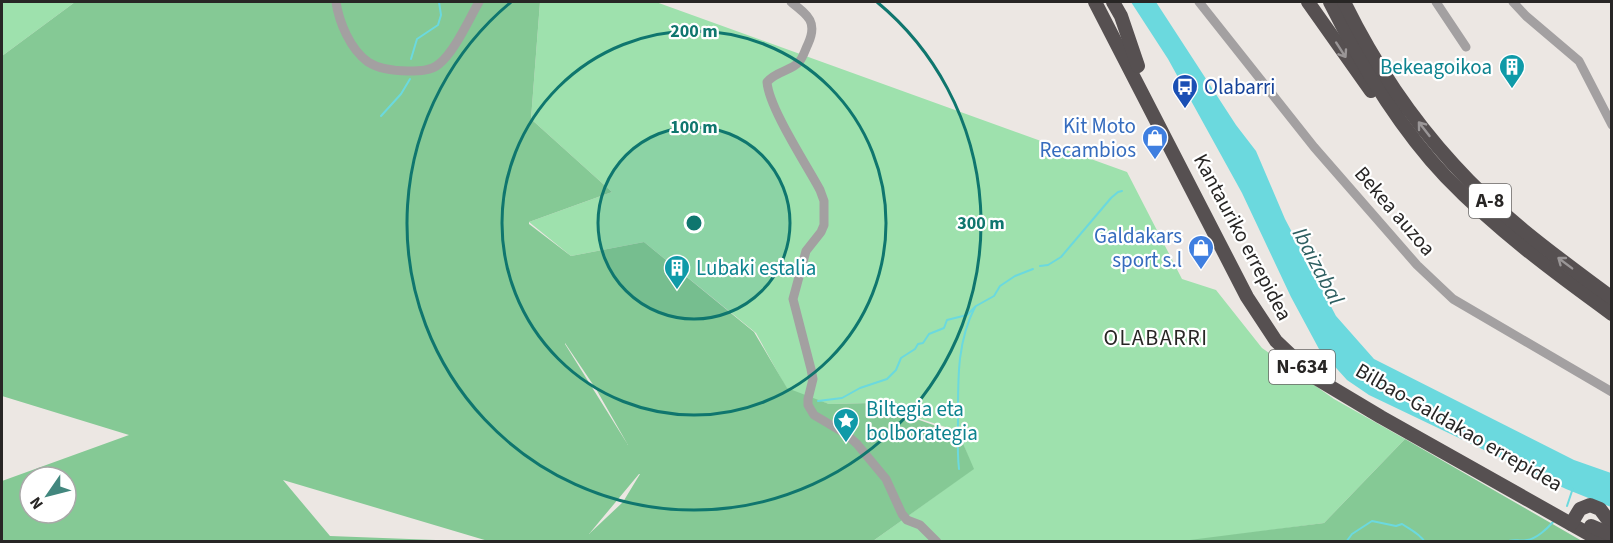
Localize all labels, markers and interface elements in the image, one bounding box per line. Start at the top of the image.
text: 200 m [670,19,718,44]
one-way arrow [1335,41,1347,58]
place label: Bekeagoikoa [1380,52,1492,82]
building icon: Bekeagoikoa [1497,52,1527,90]
bus stop icon: Olabarri [1170,72,1200,110]
place label: Olabarri [1204,72,1276,102]
place label: Kit Moto Recambios [1040,111,1136,165]
text: 100 m [670,115,718,140]
one-way arrow [1417,121,1430,137]
shop icon: Kit Moto Recambios [1140,123,1170,161]
street label: Kantauriko errepidea [1186,148,1300,326]
street label: Bekea auzoa [1348,160,1442,262]
road number: A-8 [1469,184,1511,218]
text: 300 m [957,211,1005,236]
centre of rings [684,213,704,233]
place label: Galdakars sport s.l [1094,221,1182,275]
water label: Ibaizabal [1284,221,1352,311]
shop icon: Galdakars sport s.l [1186,233,1216,271]
building icon: Lubaki estalia [662,253,692,291]
place label: Lubaki estalia [696,253,816,283]
one-way arrow [1557,257,1573,269]
district label: OLABARRI [1103,322,1209,354]
road number: N-634 [1269,350,1335,384]
street label: Bilbao-Galdakao errepidea [1350,355,1568,499]
place label: Biltegia eta bolborategia [866,394,978,448]
place icon: Biltegia eta bolborategia [831,406,861,444]
north arrow [18,465,78,525]
text: N [24,492,49,514]

